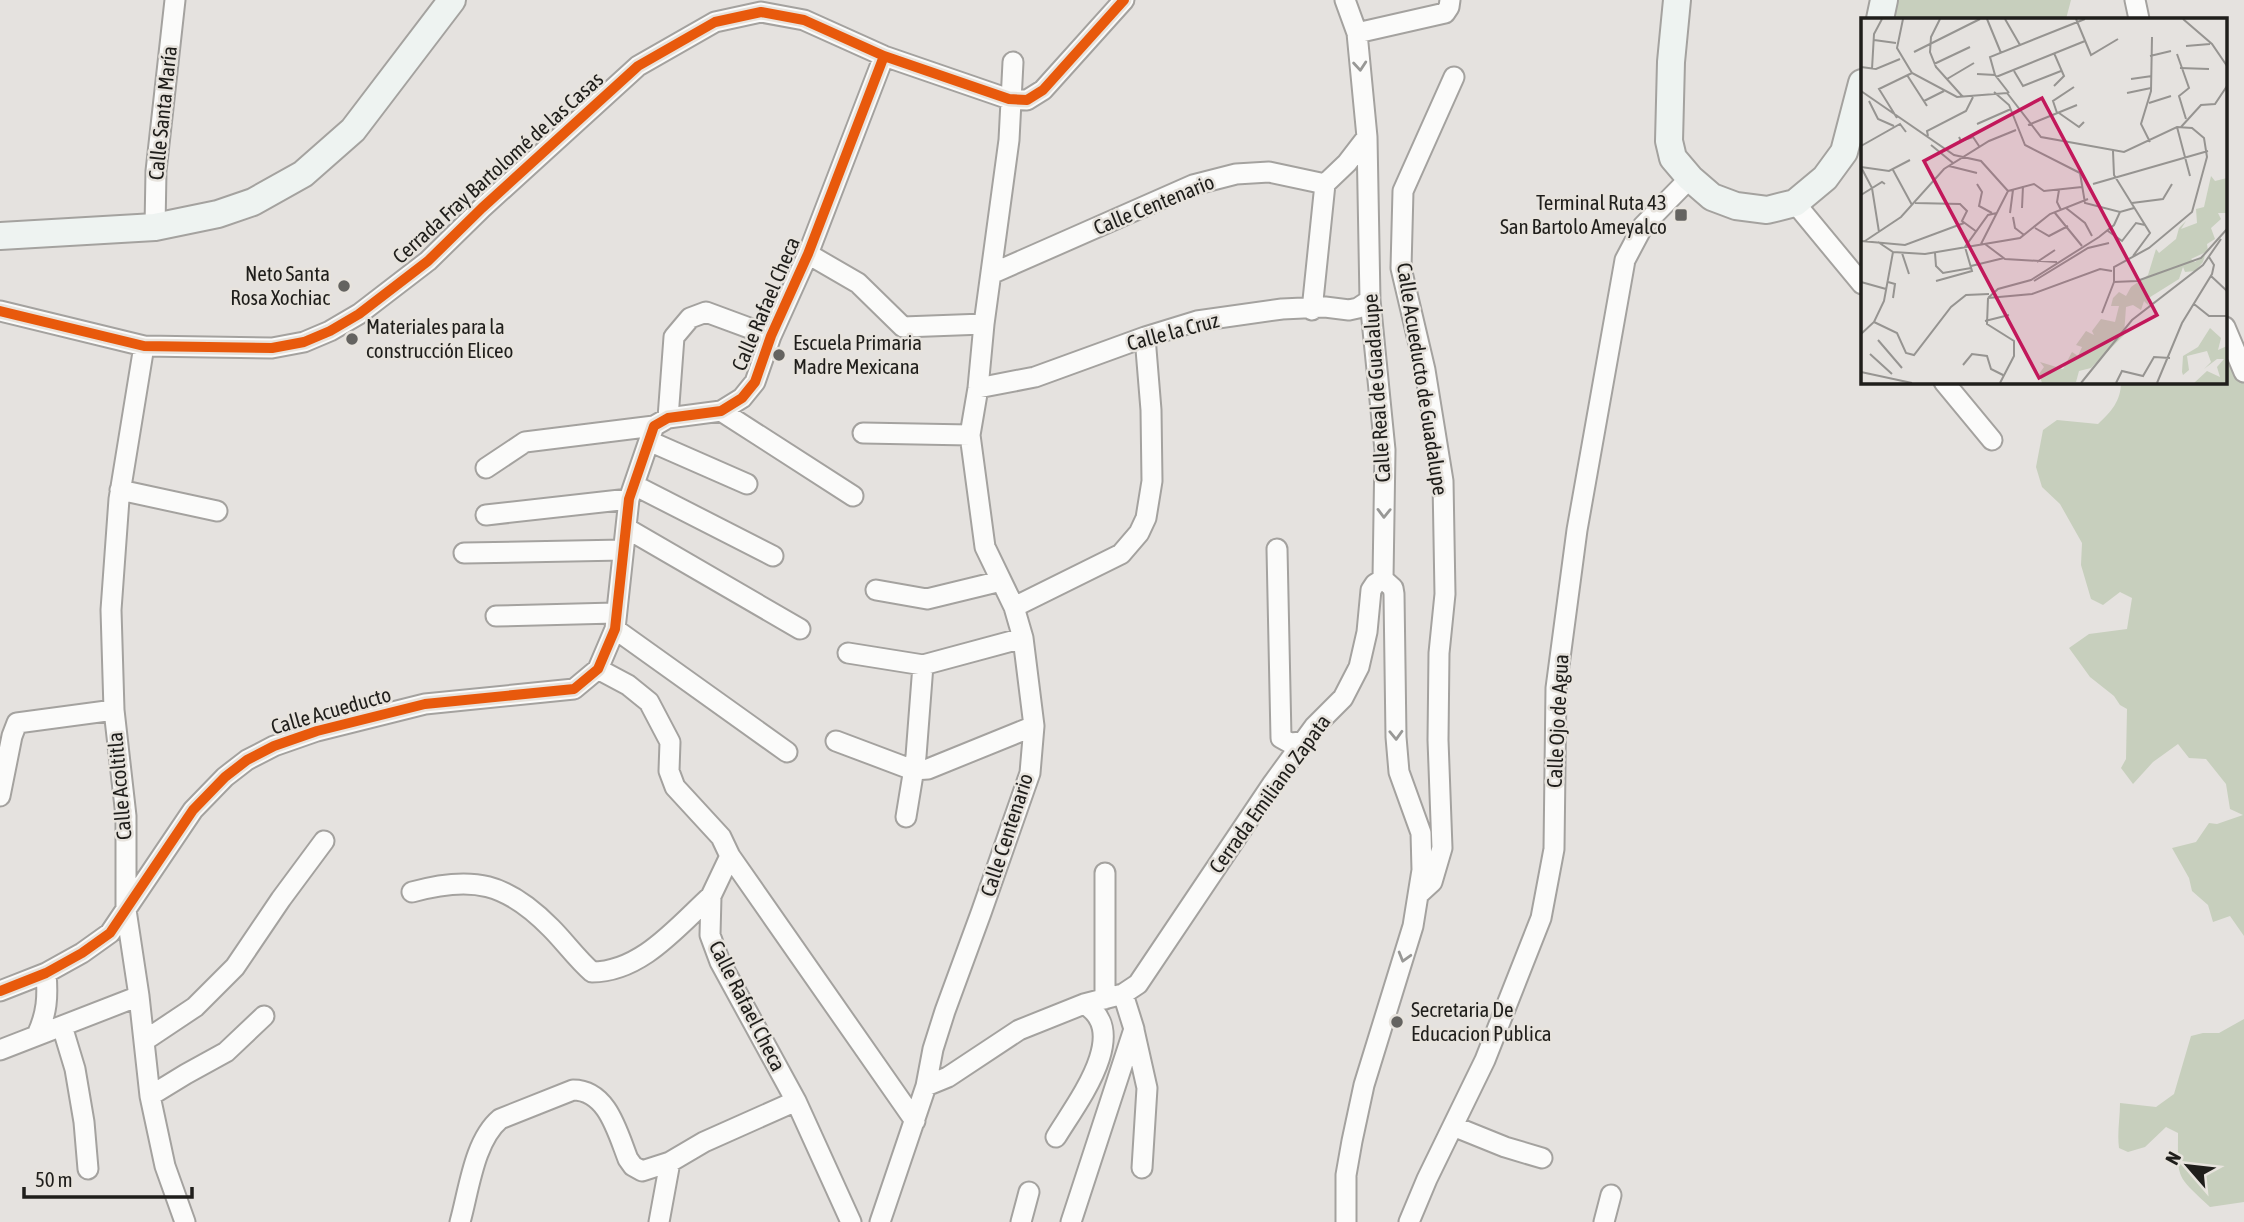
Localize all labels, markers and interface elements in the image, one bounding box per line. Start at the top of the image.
inset map [1861,18,2226,383]
street label: Calle Santa María [143,45,181,181]
one-way arrow [1352,61,1367,72]
street label: Cerrada Fray Bartolomé de las Casas [387,67,607,268]
street label: Calle Centenario [1090,169,1217,239]
place label: Terminal Ruta 43 San Bartolo Ameyalco [1500,190,1667,238]
marker: Terminal Ruta 43 San Bartolo Ameyalco [1673,207,1689,223]
street label: Calle Rafael Checa [726,233,804,374]
place label: Neto Santa Rosa Xochiac [230,261,330,309]
street label: Calle Acueducto de Guadalupe [1393,261,1453,497]
marker: Neto Santa Rosa Xochiac [336,278,352,294]
street label: Calle Real de Guadalupe [1357,293,1395,483]
street label: Calle la Cruz [1124,307,1222,355]
place label: Materiales para la construcción Eliceo [366,314,513,362]
place label: Escuela Primaria Madre Mexicana [793,330,922,378]
marker: Materiales para la construcción Eliceo [344,331,360,347]
marker: Escuela Primaria Madre Mexicana [771,347,787,363]
one-way arrow [1376,508,1392,519]
street label: Calle Ojo de Agua [1542,653,1572,788]
street label: Calle Acueducto [268,681,394,739]
street label: Cerrada Emiliano Zapata [1204,709,1335,877]
one-way arrow [1389,730,1404,741]
street label: Calle Acoltitla [102,731,136,841]
street label: Calle Centenario [975,770,1037,899]
street label: Calle Rafael Checa [705,936,791,1075]
one-way arrow [1398,951,1413,963]
place label: Secretaria De Educacion Publica [1411,997,1551,1045]
marker: Secretaria De Educacion Publica [1389,1014,1405,1030]
north arrow [2153,1131,2223,1201]
text: N [2161,1148,2185,1168]
scale bar [24,1156,192,1200]
text: 50 m [35,1167,73,1191]

